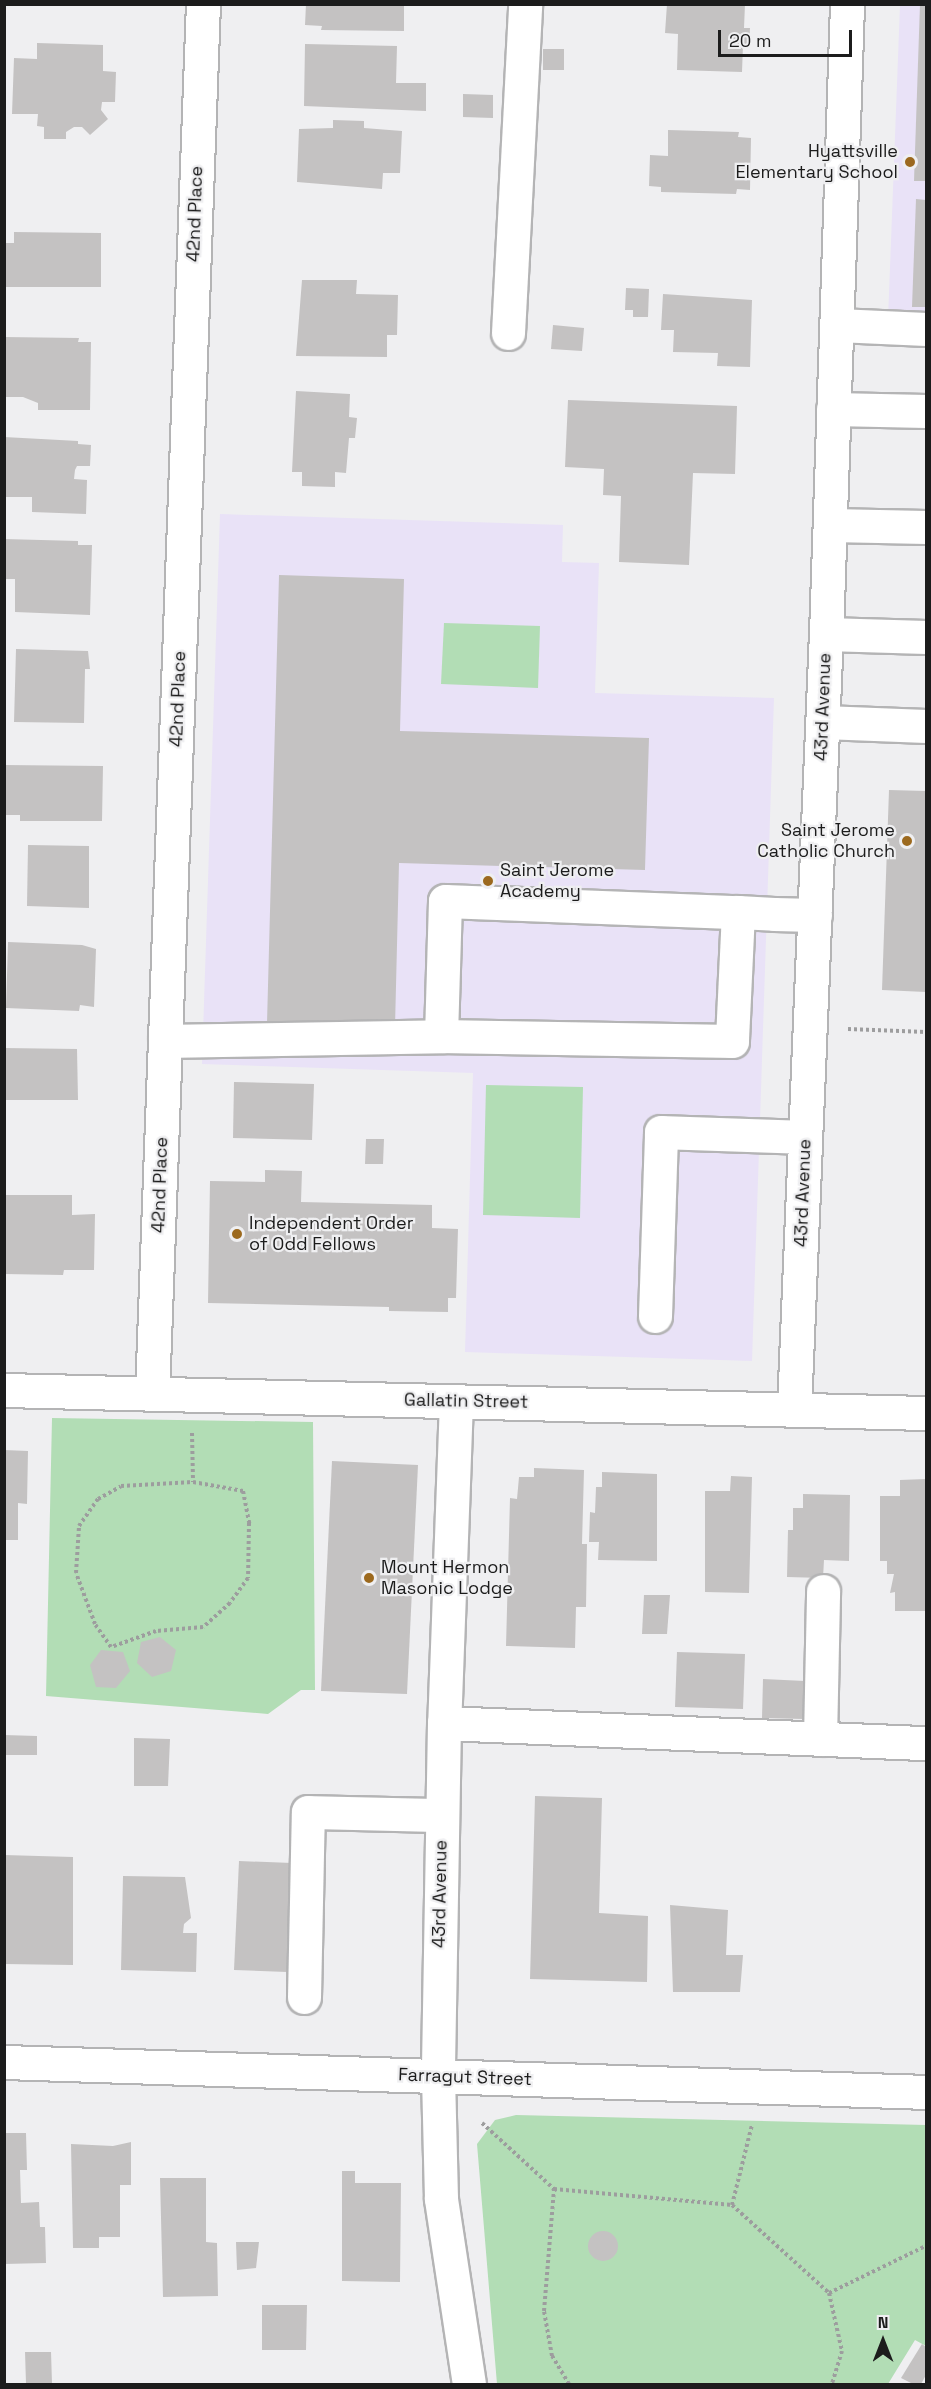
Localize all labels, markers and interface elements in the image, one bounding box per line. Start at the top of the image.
scale bar [721,18,854,56]
text: 20 m [729,29,772,52]
place label: Hyattsville Elementary School [735,141,898,184]
marker: Hyattsville Elementary School [903,155,917,169]
street label: 42nd Place [183,166,207,262]
street label: 42nd Place [166,651,190,747]
street label: 43rd Avenue [810,652,836,762]
place label: Saint Jerome Catholic Church [757,820,895,862]
marker: Saint Jerome Catholic Church [900,834,914,848]
place label: Saint Jerome Academy [500,860,614,902]
marker: Saint Jerome Academy [481,874,495,888]
street label: 42nd Place [148,1137,172,1233]
street label: 43rd Avenue [790,1138,816,1248]
place label: Independent Order of Odd Fellows [249,1213,413,1256]
marker: Independent Order of Odd Fellows [230,1227,244,1241]
street label: Gallatin Street [404,1389,528,1413]
place label: Mount Hermon Masonic Lodge [381,1557,513,1600]
marker: Mount Hermon Masonic Lodge [362,1571,376,1585]
street label: 43rd Avenue [428,1840,452,1948]
street label: Farragut Street [398,2064,532,2090]
north arrow [853,2311,913,2371]
text: N [878,2312,888,2333]

